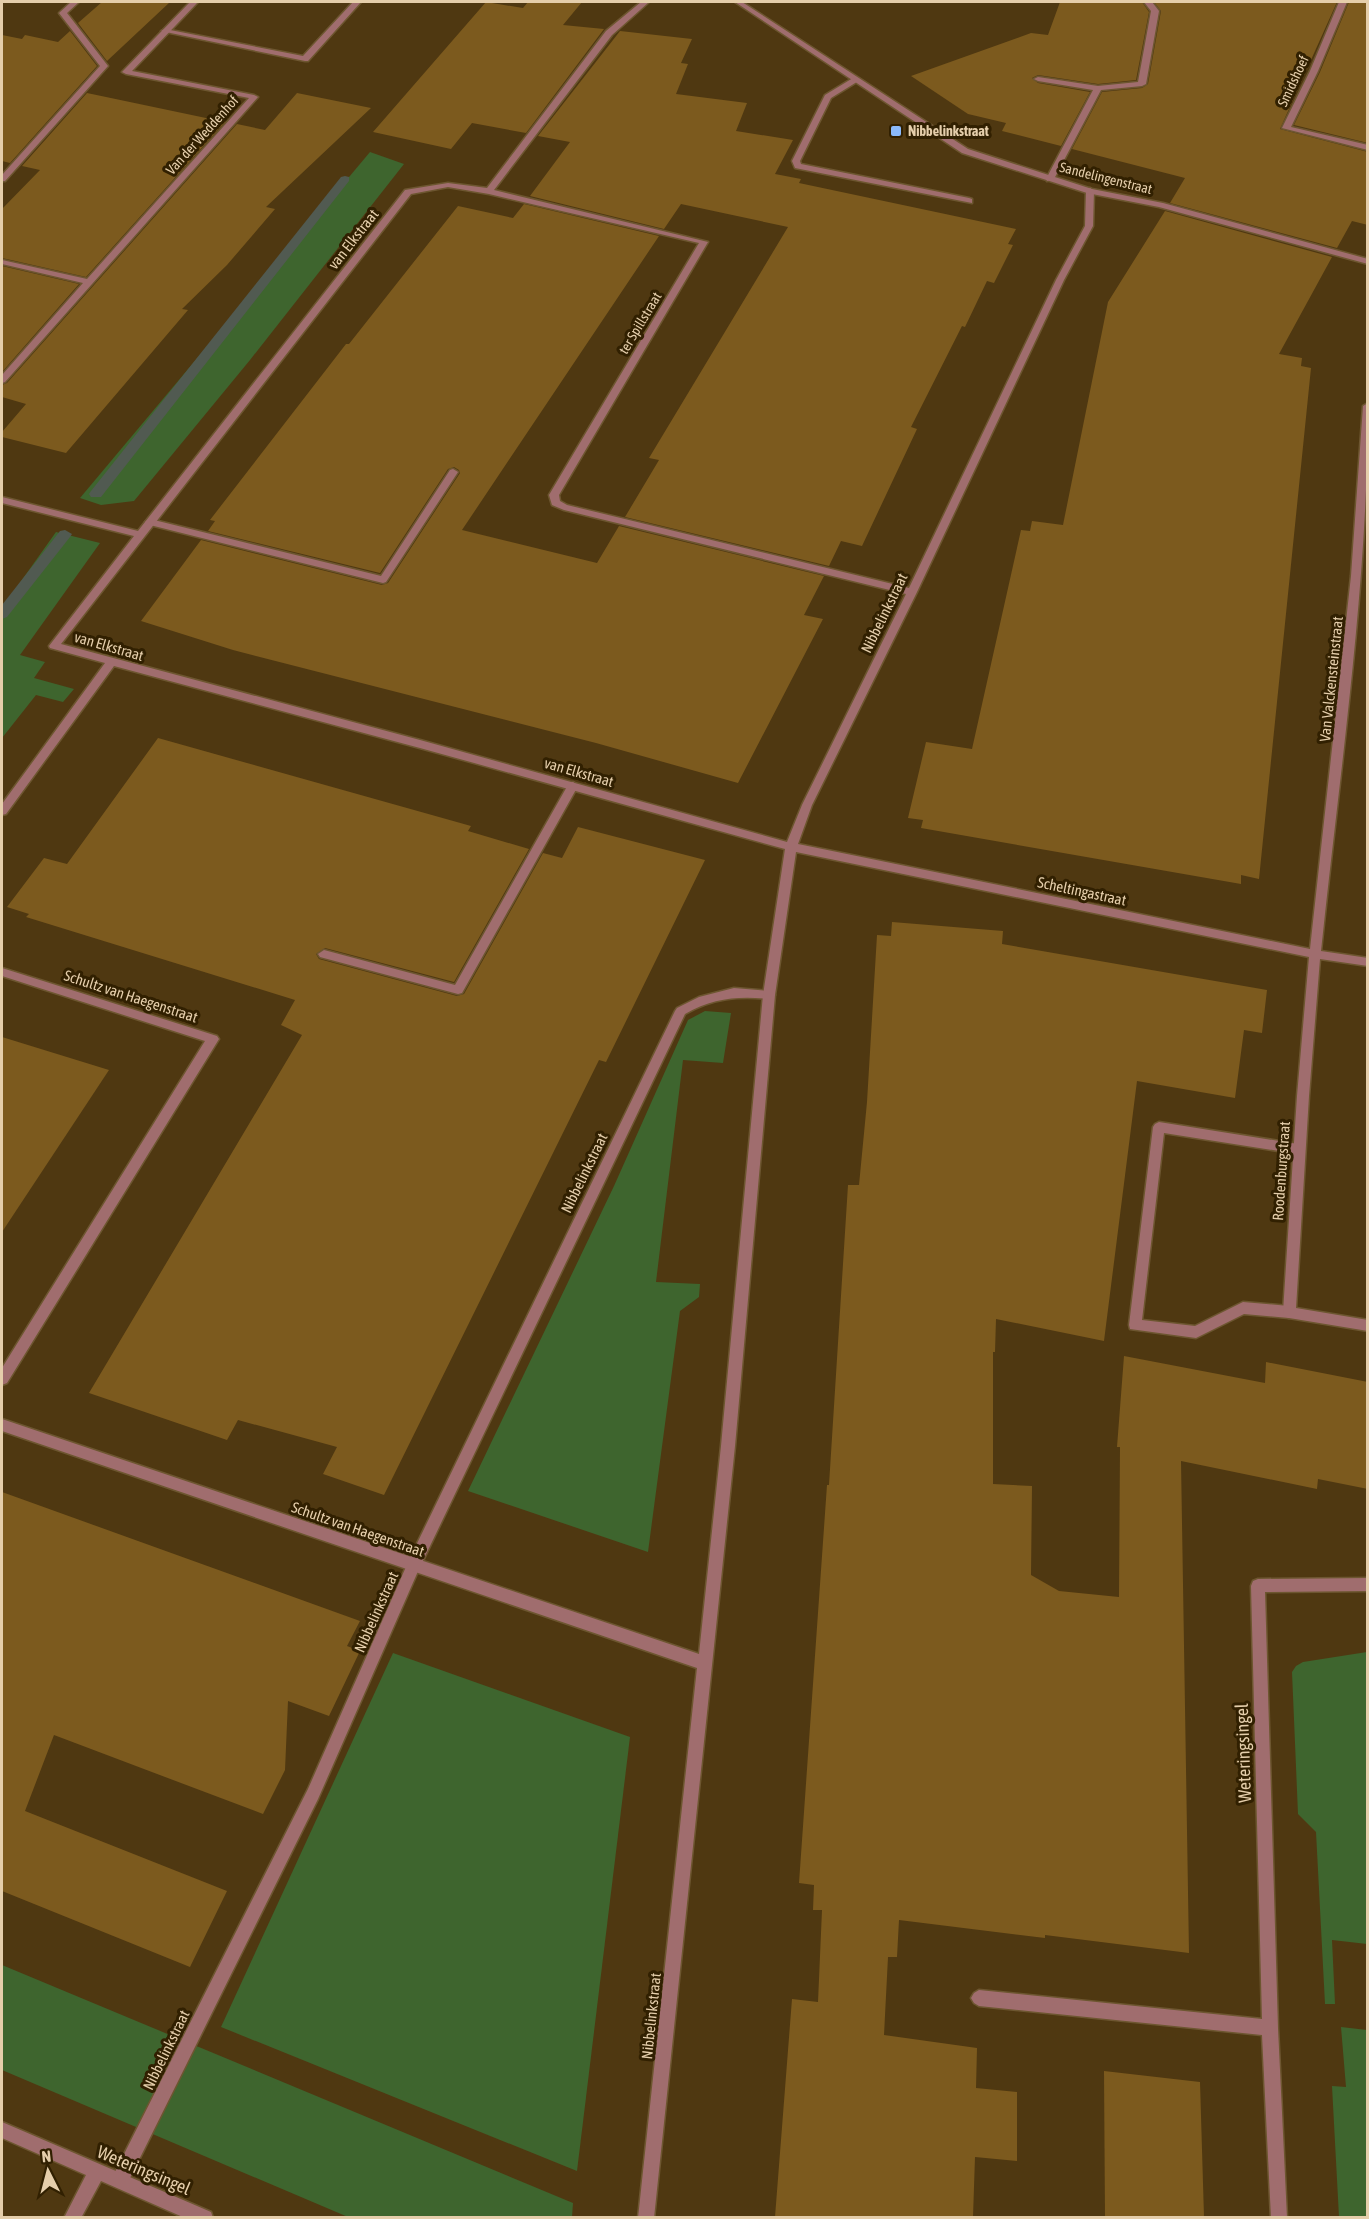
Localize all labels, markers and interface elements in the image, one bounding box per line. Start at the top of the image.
street label: Smidshoef [1274,53,1312,109]
street label: Van der Weddenhof [162,92,242,178]
place label: Nibbelinkstraat [908,123,989,139]
marker: Nibbelinkstraat [889,124,903,138]
street label: Sandelingenstraat [1058,159,1154,197]
street label: van Elkstraat [324,206,382,272]
street label: ter Spillstraat [615,289,665,357]
street label: Nibbelinkstraat [857,570,911,656]
street label: Van Valckensteinstraat [1316,616,1346,742]
street label: van Elkstraat [72,628,146,664]
street label: van Elkstraat [542,754,616,790]
street label: Scheltingastraat [1036,873,1128,909]
street label: Schultz van Haegenstraat [62,966,200,1026]
street label: Roodenburgstraat [1269,1121,1293,1221]
street label: Nibbelinkstraat [557,1130,611,1216]
street label: Schultz van Haegenstraat [289,1498,427,1560]
street label: Nibbelinkstraat [351,1569,401,1655]
street label: Weteringsingel [1231,1703,1255,1803]
street label: Nibbelinkstraat [638,1972,664,2060]
street label: Nibbelinkstraat [139,2007,193,2093]
north arrow [18,2141,78,2201]
street label: Weteringsingel [94,2141,194,2199]
text: N [41,2147,52,2166]

